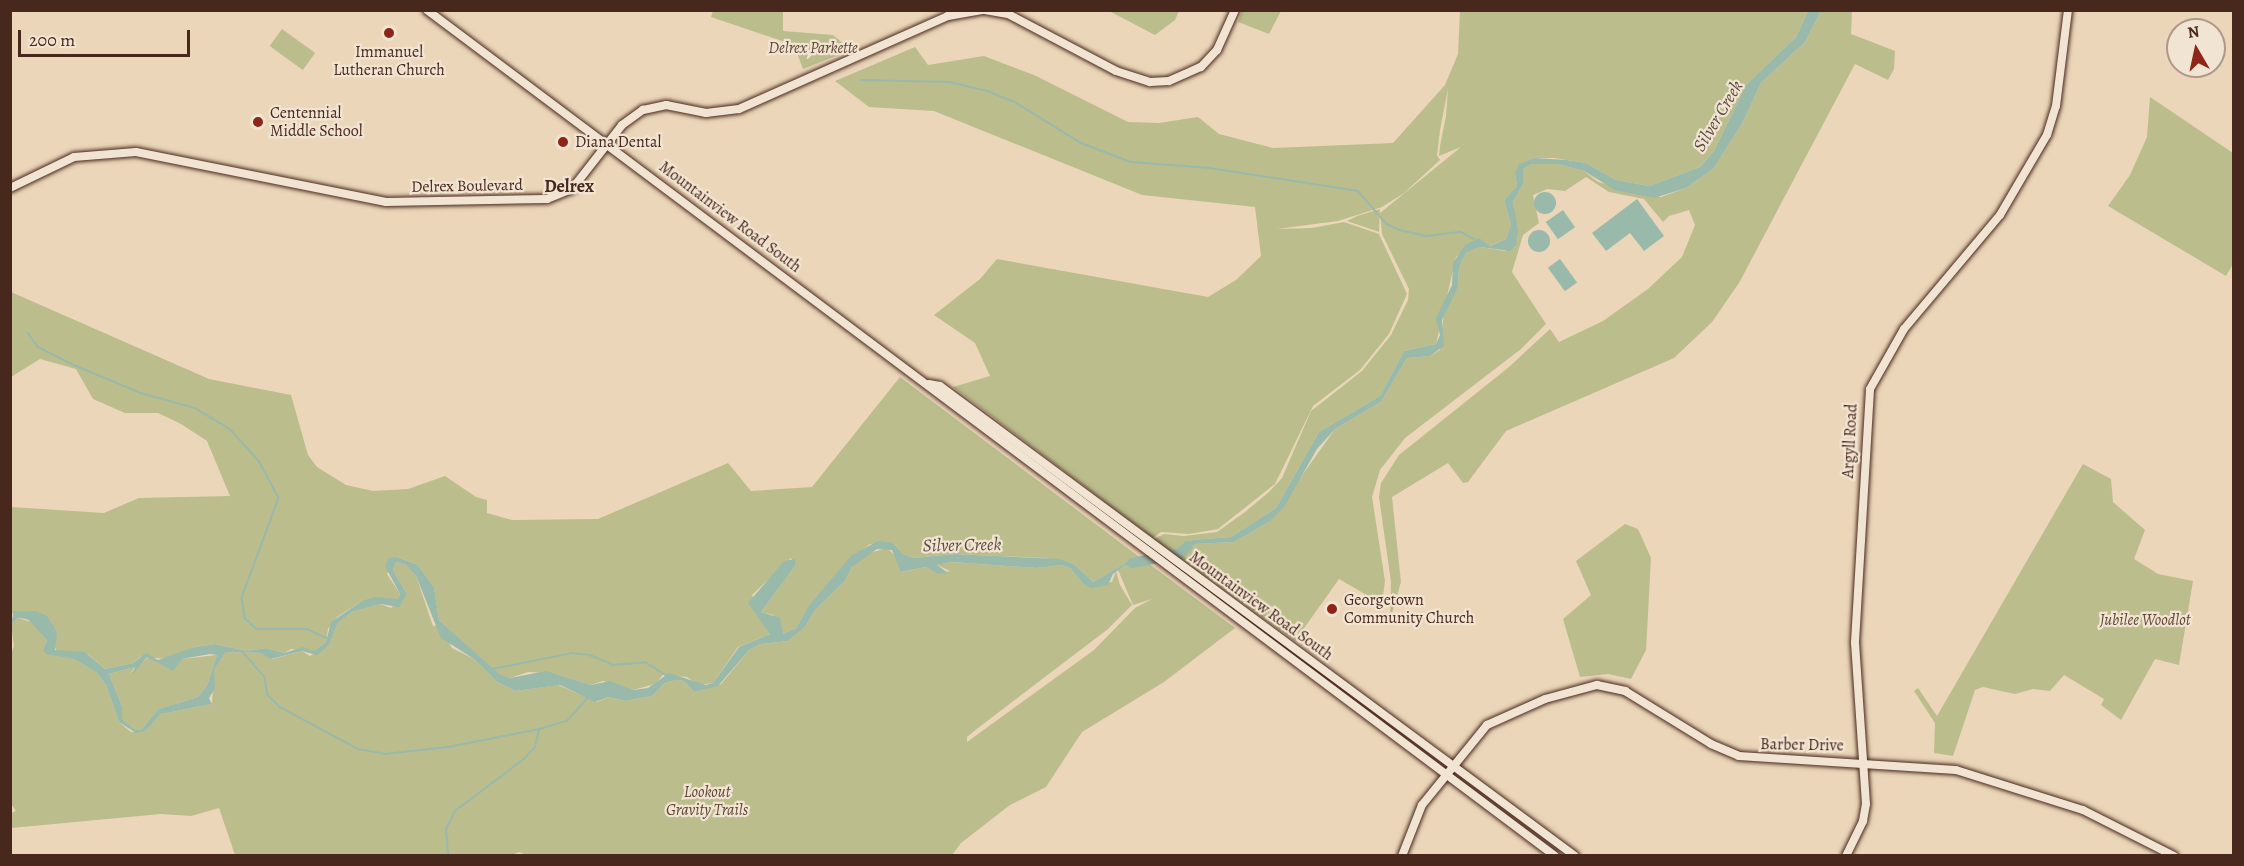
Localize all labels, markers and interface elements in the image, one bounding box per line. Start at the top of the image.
scale bar [21,18,194,56]
north arrow [2166,18,2226,78]
text: N [2186,20,2201,44]
marker: Immanuel Lutheran Church [382,26,396,40]
text: 200 m [29,28,75,52]
park label: Delrex Parkette [768,38,858,58]
place label: Immanuel Lutheran Church [333,42,445,80]
water label: Silver Creek [1688,77,1748,155]
place label: Centennial Middle School [270,103,363,141]
marker: Centennial Middle School [251,115,265,129]
place label: Diana Dental [575,132,661,152]
marker: Diana Dental [556,135,570,149]
street label: Mountainview Road South [655,157,805,277]
street label: Delrex Boulevard [411,175,523,197]
district label: Delrex [544,175,594,197]
street label: Argyll Road [1838,403,1862,479]
water label: Silver Creek [922,534,1002,556]
street label: Mountainview Road South [1186,547,1336,665]
place label: Georgetown Community Church [1344,590,1474,628]
marker: Georgetown Community Church [1325,602,1339,616]
park label: Jubilee Woodlot [2100,610,2190,630]
street label: Barber Drive [1760,735,1844,755]
park label: Lookout Gravity Trails [666,782,748,820]

